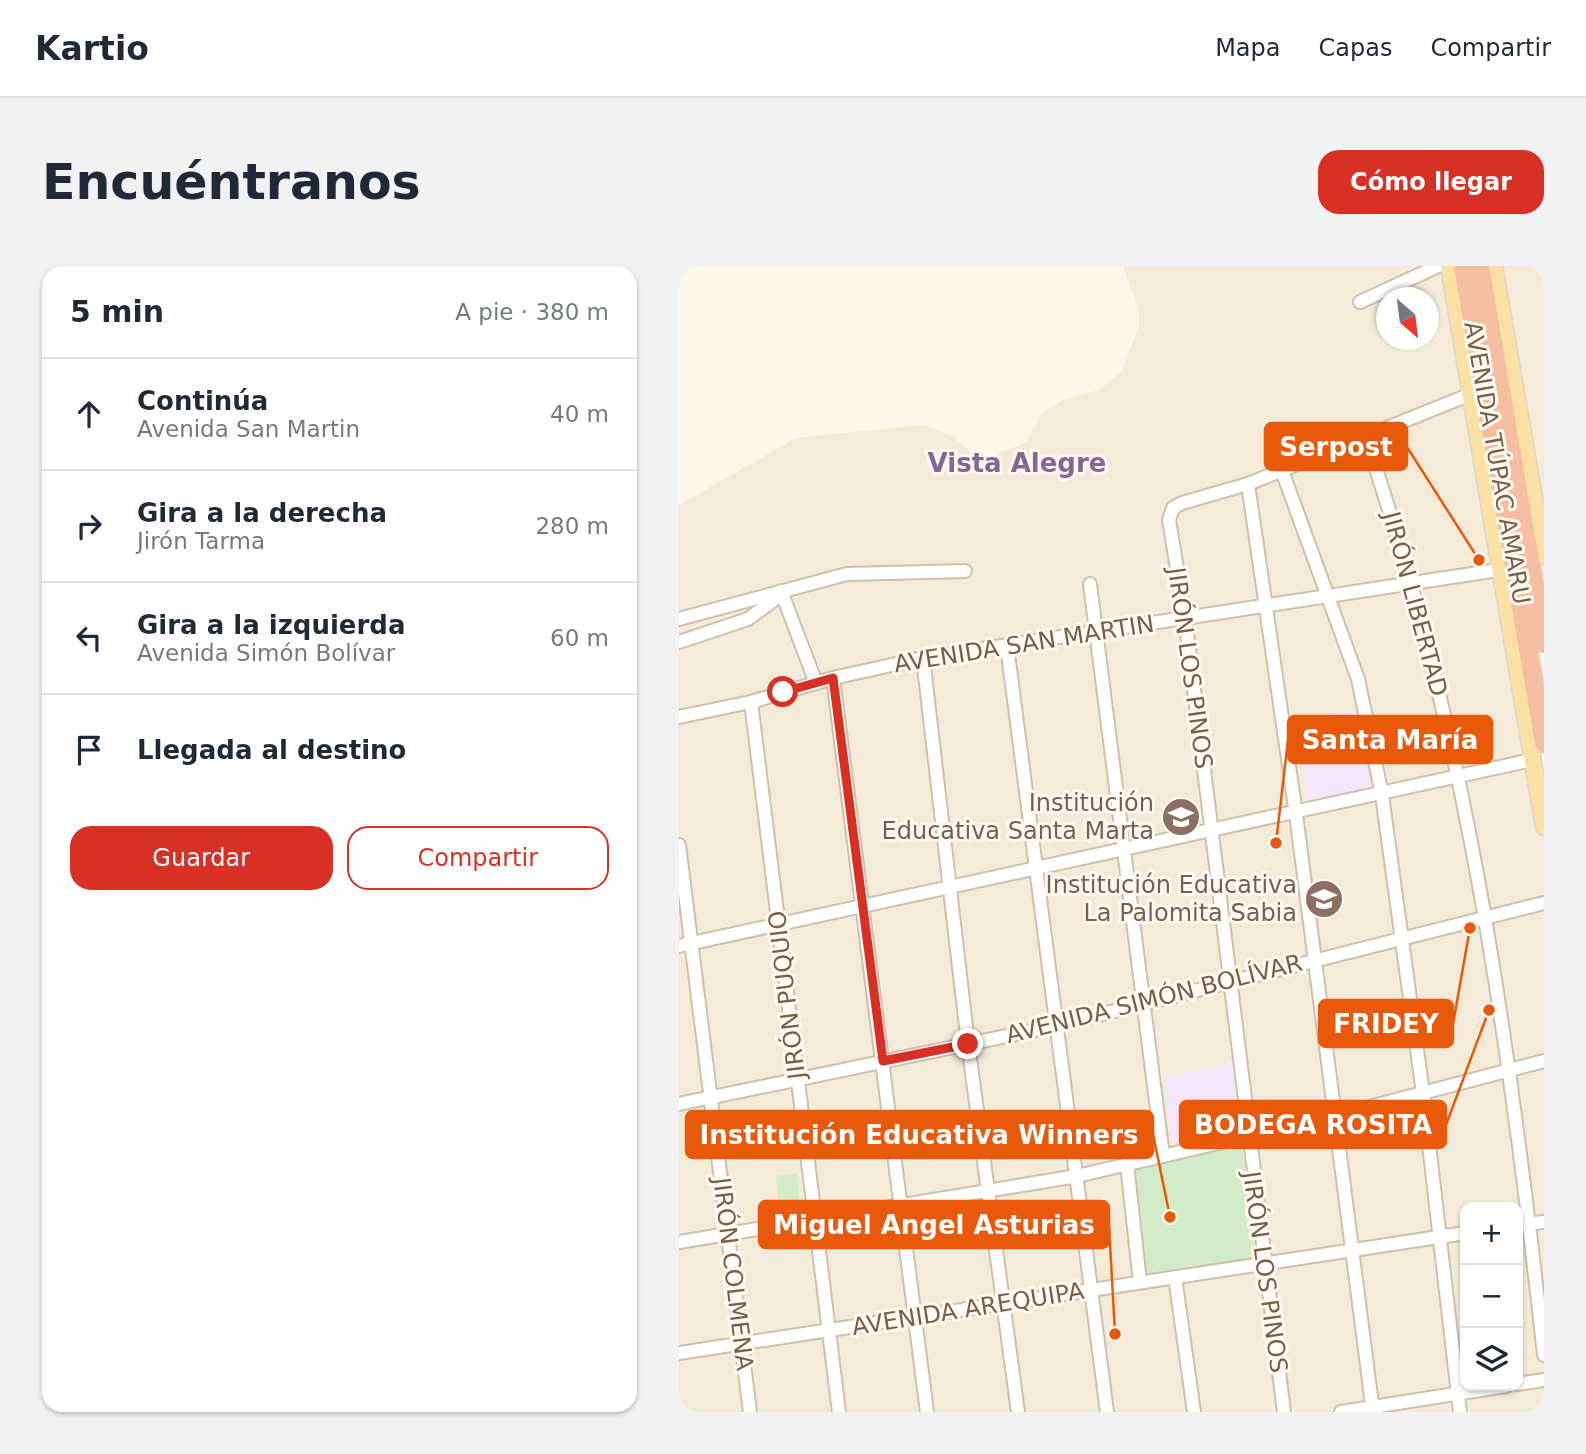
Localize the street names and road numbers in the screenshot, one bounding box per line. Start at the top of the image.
street label: AVENIDA TÚPAC AMARU [1458,319,1538,607]
street label: JIRÓN LIBERTAD [1376,506,1455,699]
street label: JIRÓN LOS PINOS [1162,563,1220,771]
street label: AVENIDA SAN MARTIN [892,610,1156,678]
street label: JIRÓN PUQUIO [761,909,811,1083]
street label: AVENIDA SIMÓN BOLÍVAR [1002,947,1305,1049]
street label: JIRÓN LOS PINOS [1237,1167,1295,1375]
street label: JIRÓN COLMENA [707,1174,761,1373]
street label: AVENIDA AREQUIPA [850,1277,1087,1341]

